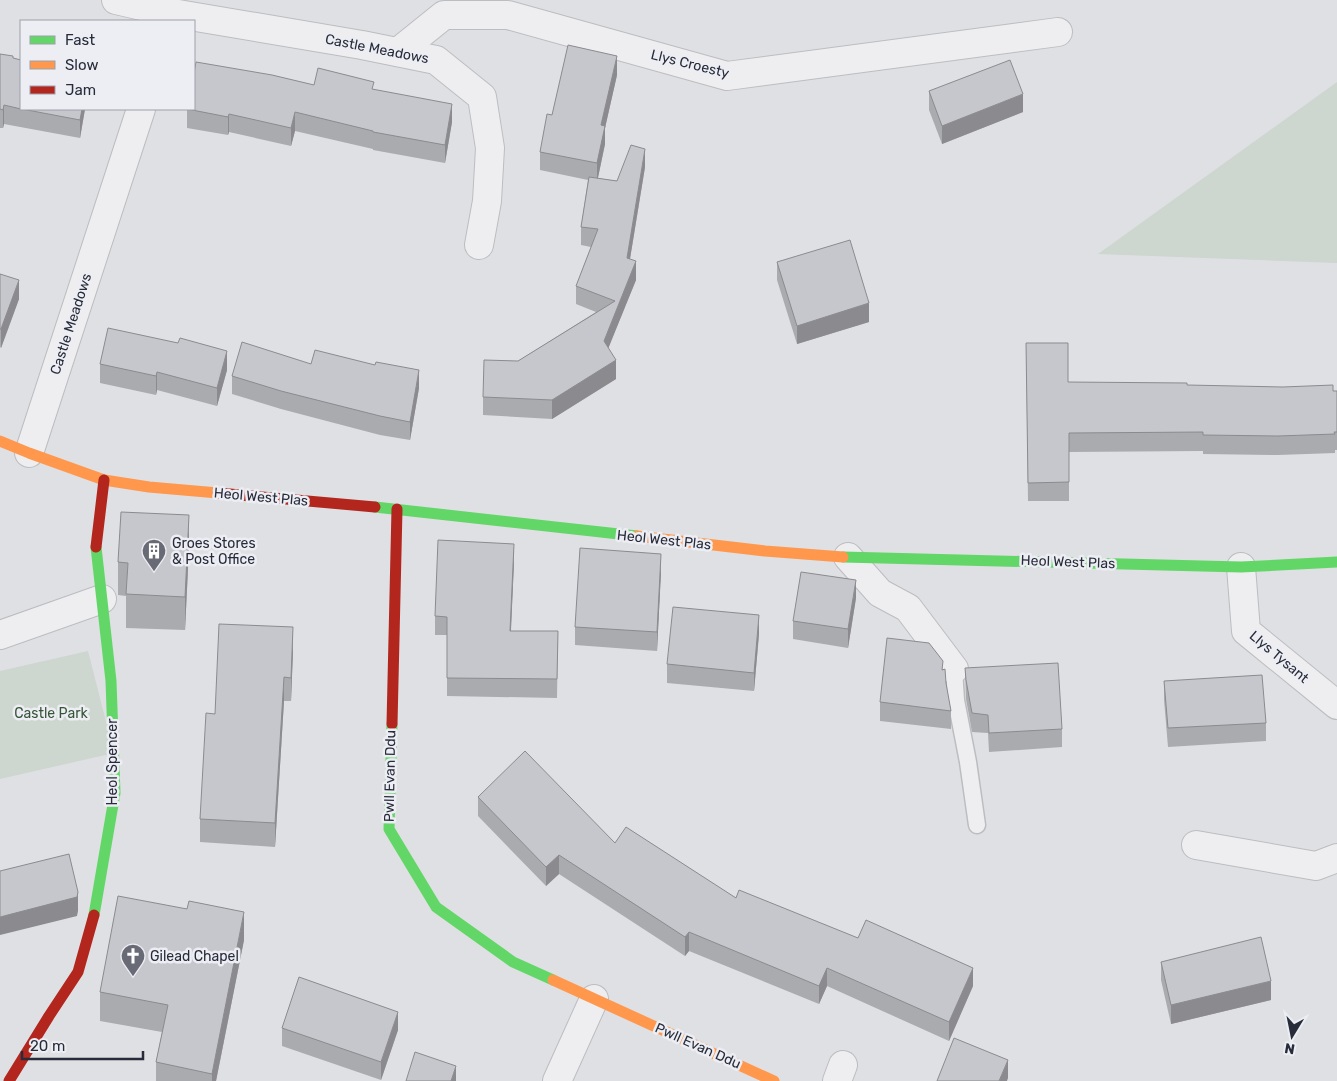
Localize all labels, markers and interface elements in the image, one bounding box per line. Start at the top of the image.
legend [20,20,195,110]
text: Fast [65,31,95,49]
street label: Castle Meadows [324,31,430,67]
street label: Llys Croesty [649,46,731,82]
text: Slow [65,56,98,74]
text: Jam [65,81,96,99]
street label: Castle Meadows [47,271,95,377]
street label: Heol West Plas [213,484,309,510]
street label: Heol West Plas [616,527,712,553]
place label: Groes Stores & Post Office [172,535,256,568]
building icon: Groes Stores & Post Office [141,538,167,572]
street label: Heol West Plas [1020,552,1116,572]
street label: Llys Tysant [1246,627,1313,687]
park label: Castle Park [14,705,89,722]
street label: Heol Spencer [104,718,121,805]
street label: Pwll Evan Ddu [381,730,399,822]
church icon: Gilead Chapel [120,943,146,977]
place label: Gilead Chapel [150,948,239,965]
north arrow [1267,1011,1317,1061]
street label: Pwll Evan Ddu [652,1019,744,1073]
scale bar [22,1028,144,1060]
text: 20 m [30,1037,65,1055]
text: N [1283,1039,1296,1058]

